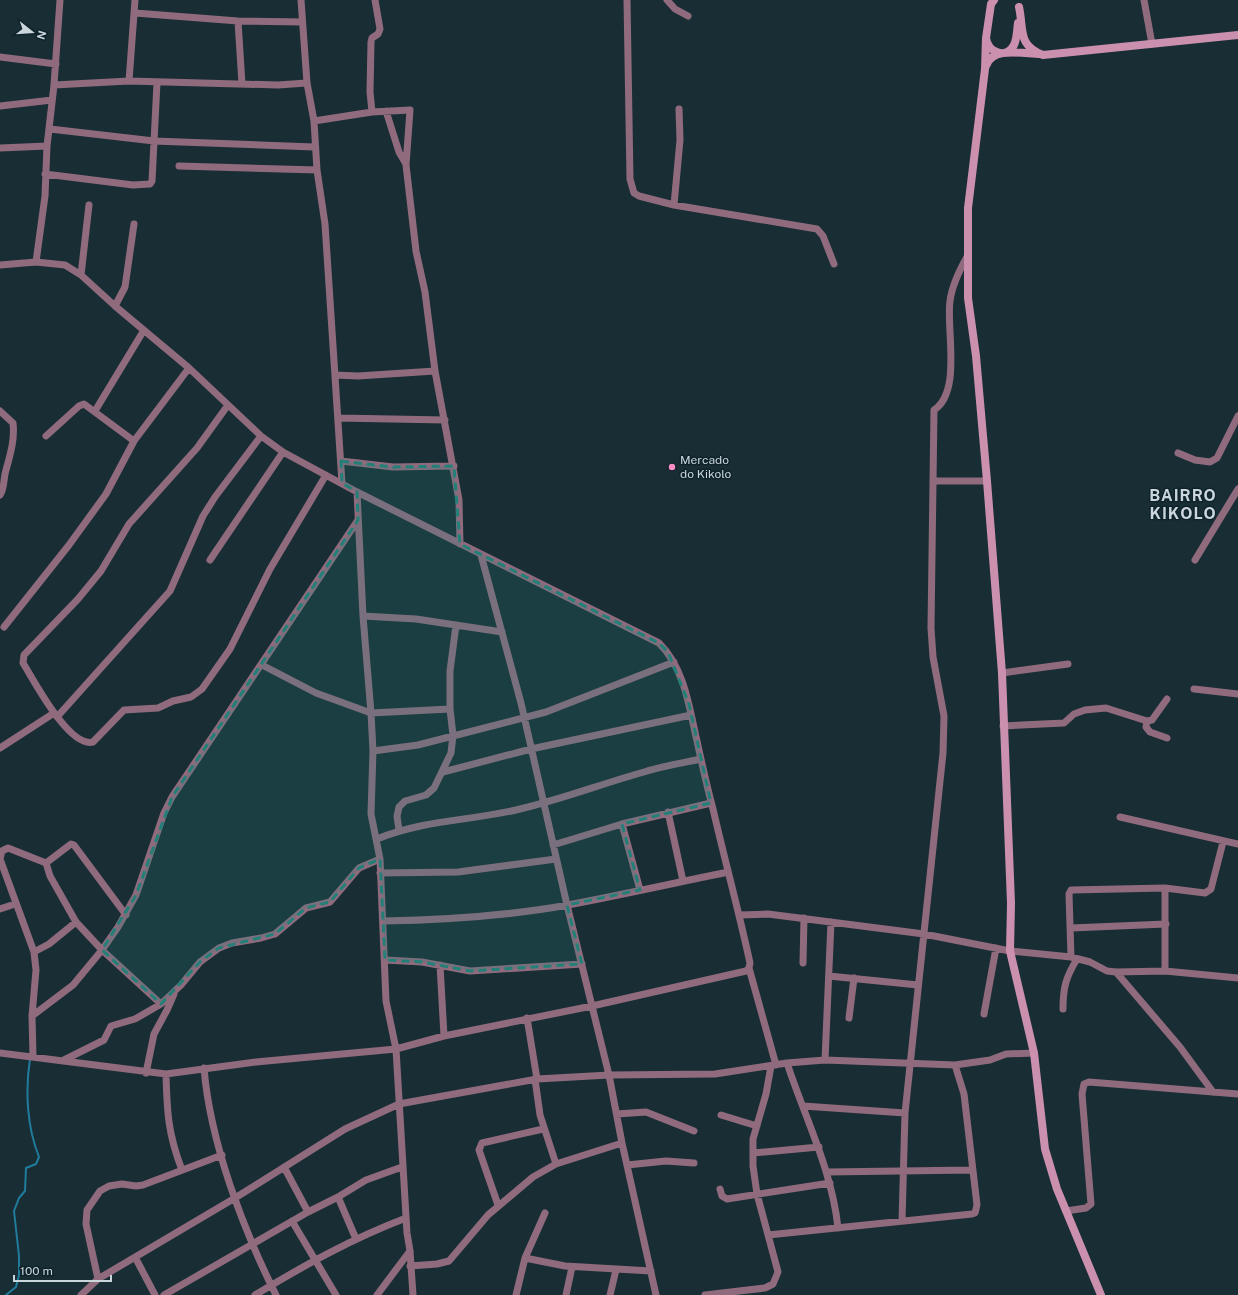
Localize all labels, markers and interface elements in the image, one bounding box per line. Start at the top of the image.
north arrow [12,12,52,52]
text: N [35,29,49,41]
place label: Mercado do Kikolo [680,453,732,481]
marker: Mercado do Kikolo [667,462,677,472]
district label: BAIRRO KIKOLO [1149,486,1217,523]
scale bar [14,1257,111,1283]
text: 100 m [20,1264,53,1278]

